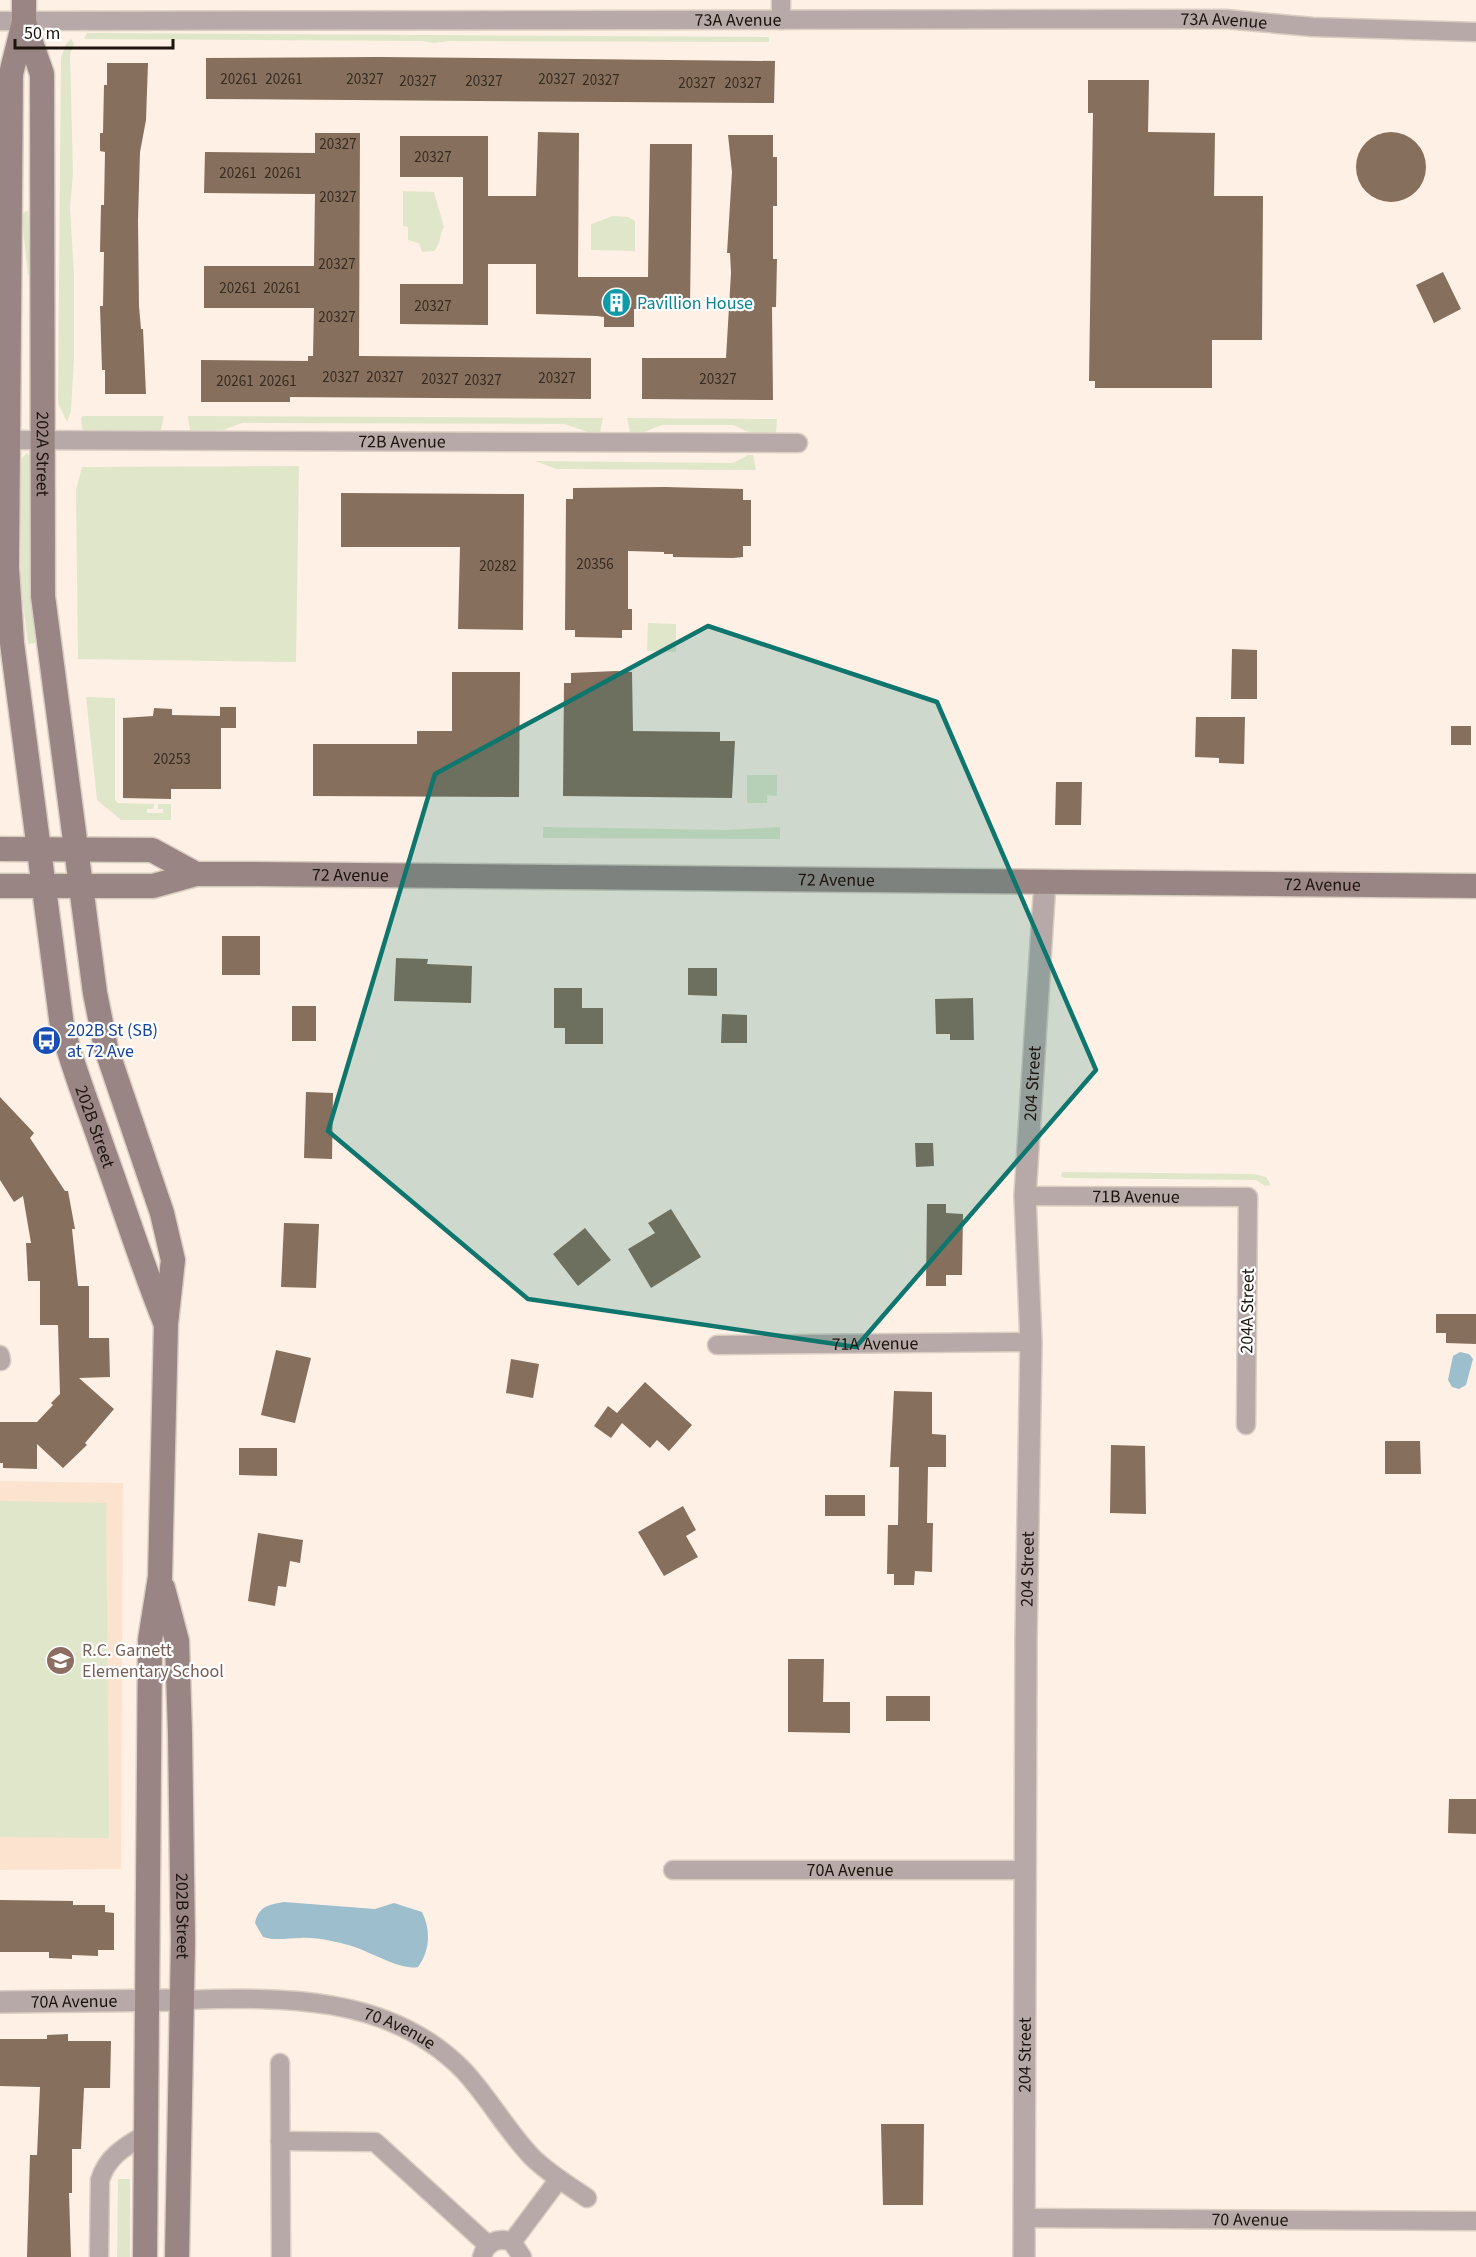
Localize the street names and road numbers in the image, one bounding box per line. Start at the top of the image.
street label: 73A Avenue [1181,7,1268,36]
street label: 73A Avenue [695,8,781,33]
street label: 202A Street [30,411,55,497]
street label: 72B Avenue [358,429,446,455]
street label: 72 Avenue [312,863,389,888]
street label: 72 Avenue [798,867,875,893]
street label: 72 Avenue [1284,872,1361,898]
street label: 204 Street [1018,1045,1048,1122]
street label: 202B Street [68,1082,121,1172]
street label: 71B Avenue [1092,1184,1180,1210]
street label: 204A Street [1234,1268,1261,1354]
street label: 71A Avenue [831,1331,919,1357]
street label: 204 Street [1015,1531,1041,1607]
street label: 70A Avenue [807,1858,893,1883]
street label: 202B Street [169,1873,195,1959]
street label: 70A Avenue [30,1989,118,2015]
street label: 70 Avenue [361,2001,441,2056]
street label: 204 Street [1013,2017,1038,2093]
street label: 70 Avenue [1211,2207,1289,2233]

